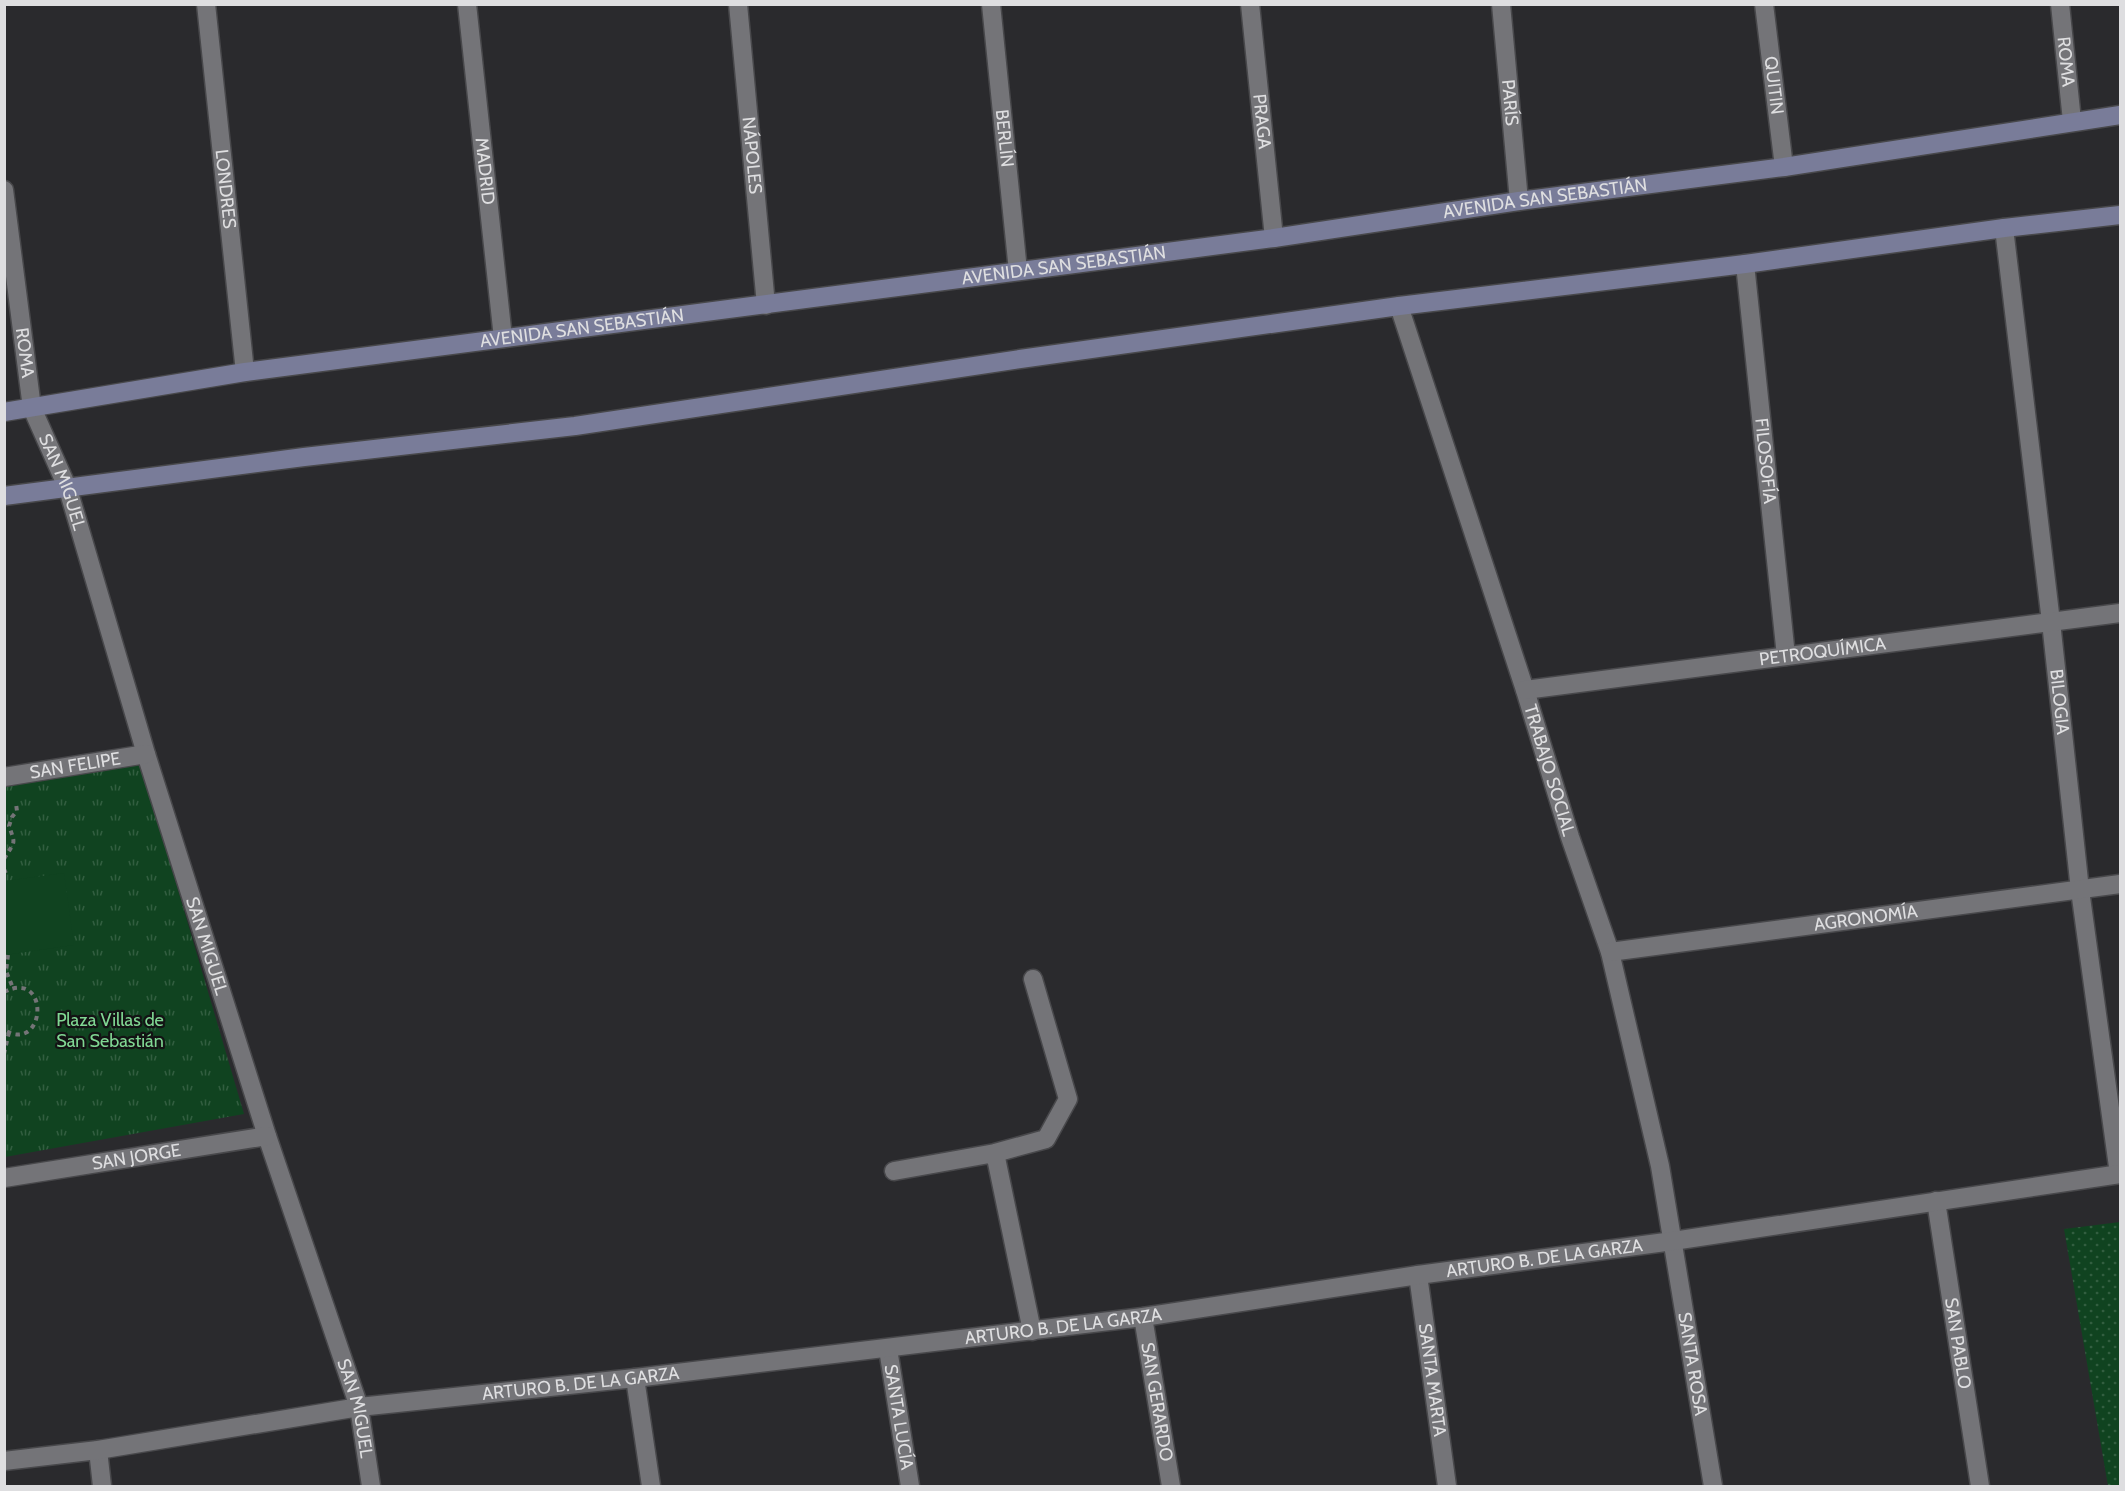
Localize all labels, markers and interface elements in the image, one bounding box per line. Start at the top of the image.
street label: ROMA [2052,36,2079,88]
street label: QUITIN [1760,55,1788,116]
street label: PARÍS [1497,78,1523,127]
street label: PRAGA [1248,93,1276,150]
street label: BERLÍN [991,108,1018,168]
street label: NÁPOLES [738,116,767,195]
street label: MADRID [470,136,500,206]
street label: LONDRES [210,148,241,230]
street label: AVENIDA SAN SEBASTIÁN [1442,174,1648,223]
street label: AVENIDA SAN SEBASTIÁN [960,241,1167,290]
street label: AVENIDA SAN SEBASTIÁN [478,304,685,352]
street label: ROMA [11,326,39,379]
street label: FILOSOFÍA [1750,417,1781,505]
street label: SAN MIGUEL [34,430,91,533]
street label: PETROQUÍMICA [1758,632,1887,671]
street label: BILOGIA [2045,668,2074,736]
street label: TRABAJO SOCIAL [1519,702,1580,838]
street label: SAN FELIPE [28,747,122,784]
street label: SAN MIGUEL [181,894,233,998]
street label: AGRONOMÍA [1813,900,1919,936]
park label: Plaza Villas de San Sebastián [56,1009,164,1052]
street label: SAN JORGE [90,1139,182,1175]
street label: ARTURO B. DE LA GARZA [1445,1234,1644,1282]
street label: SAN PABLO [1940,1296,1976,1391]
street label: ARTURO B. DE LA GARZA [964,1303,1163,1349]
street label: SANTA ROSA [1673,1311,1712,1417]
street label: SANTA MARTA [1414,1322,1451,1438]
street label: SAN GERARDO [1136,1341,1178,1463]
street label: SAN MIGUEL [332,1356,378,1459]
street label: ARTURO B. DE LA GARZA [481,1362,680,1405]
street label: SANTA LUCÍA [880,1363,918,1472]

